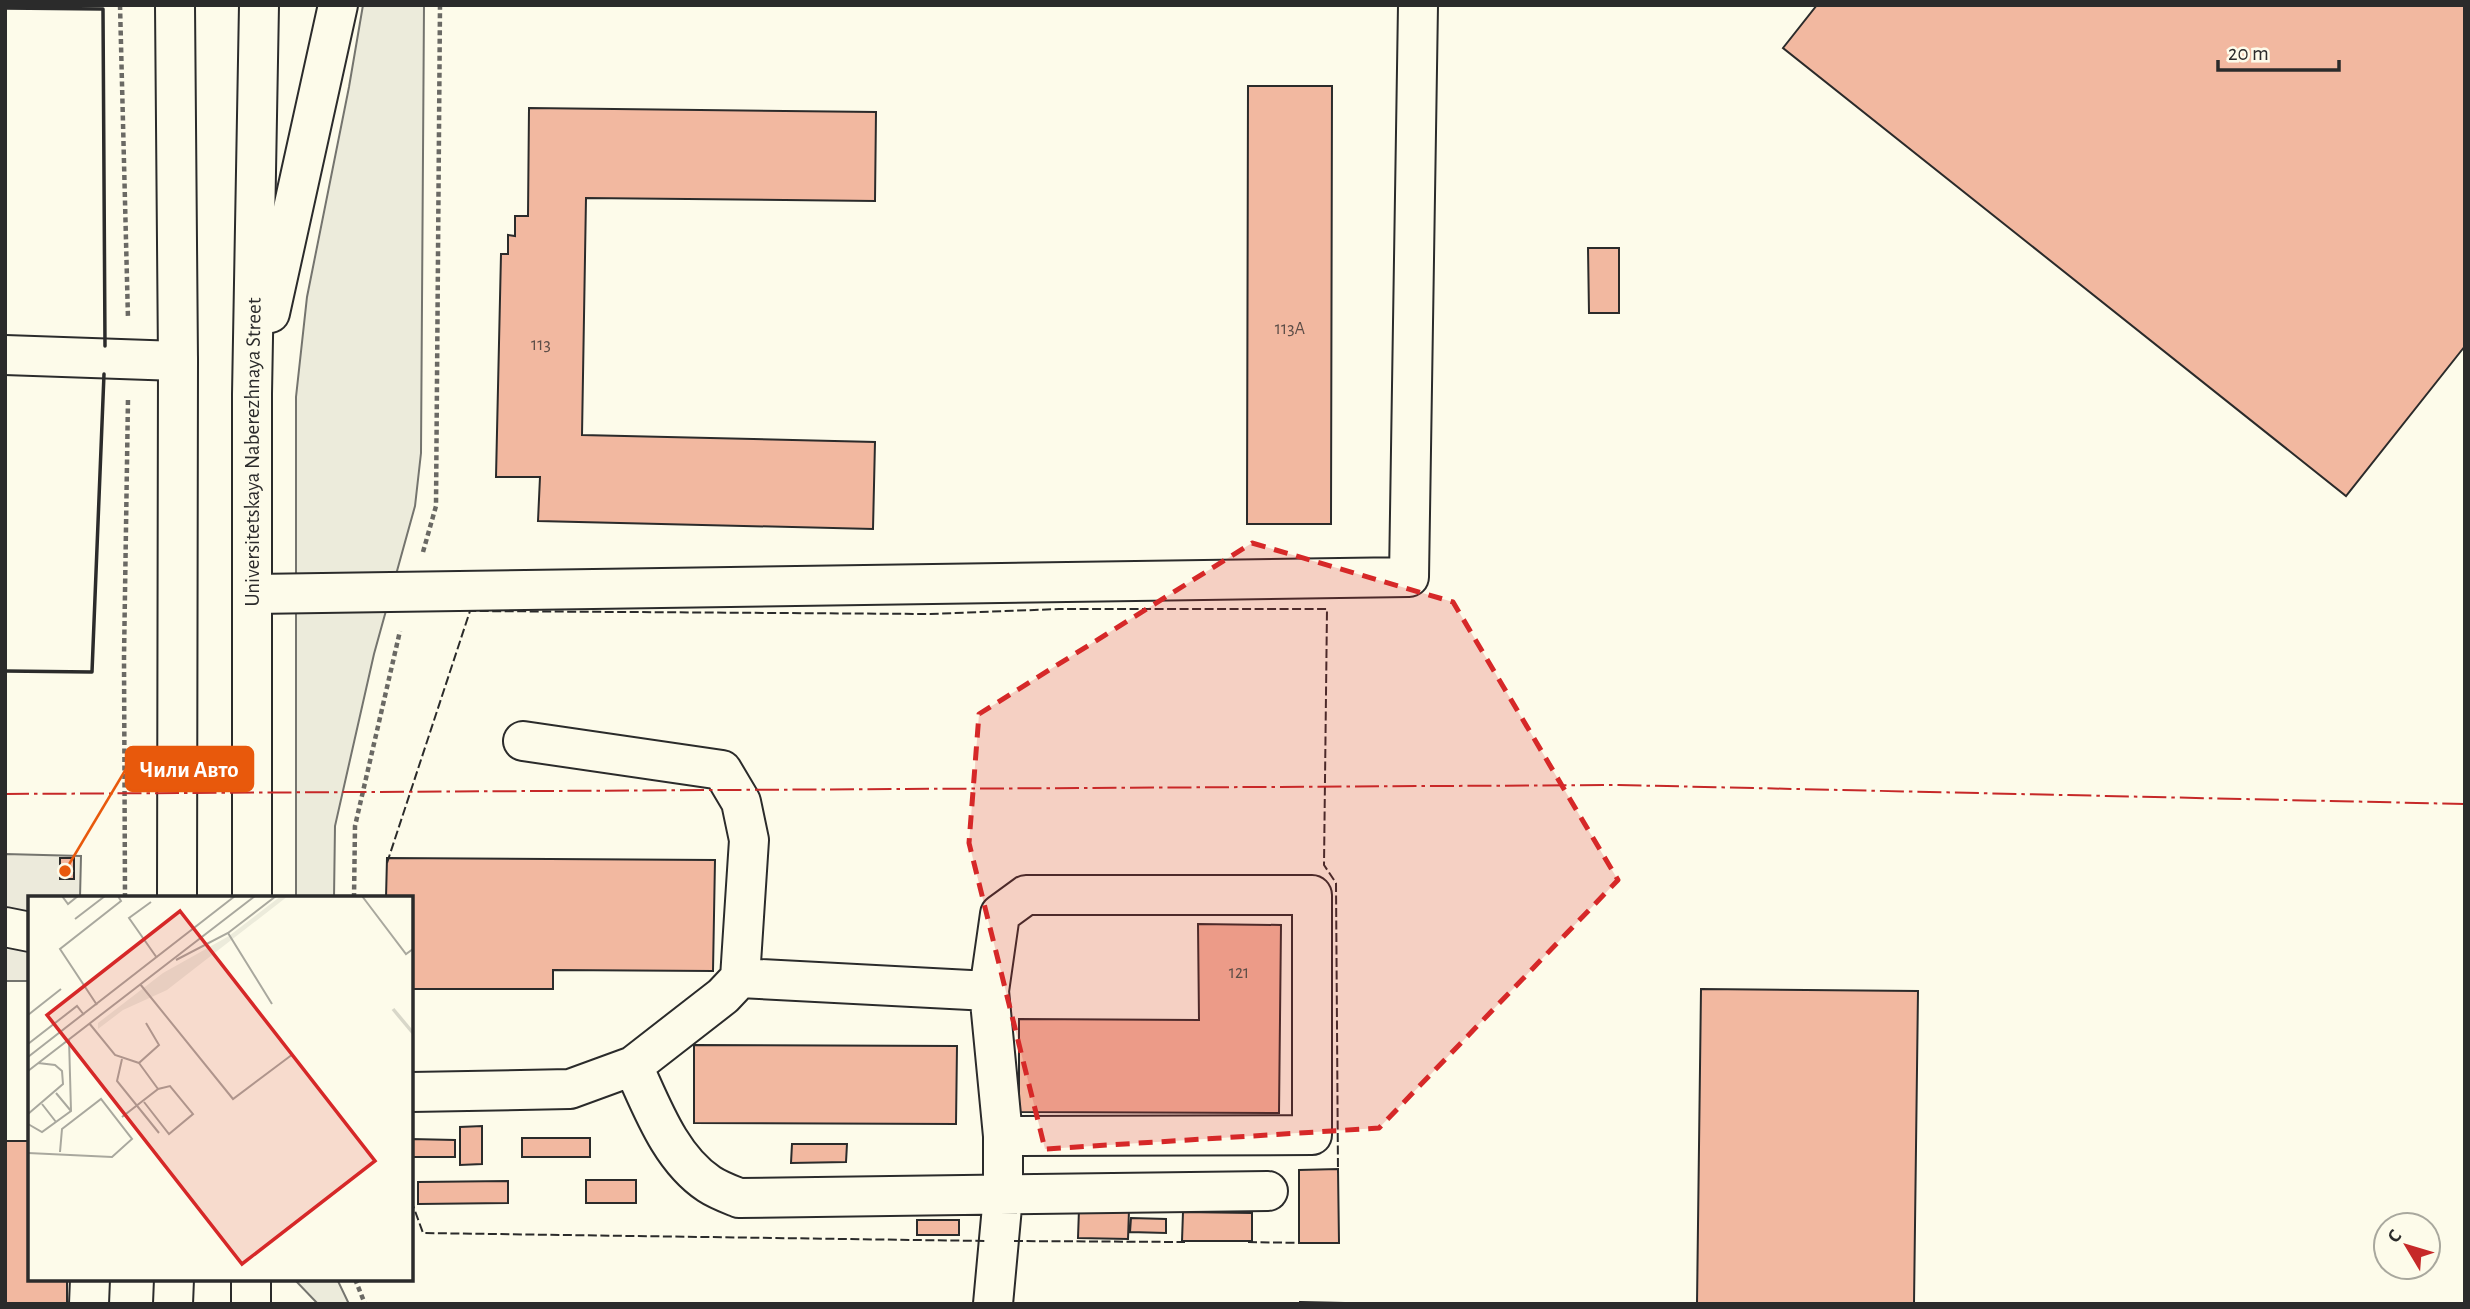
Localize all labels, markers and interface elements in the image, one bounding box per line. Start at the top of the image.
scale bar [2218,28,2339,72]
text: 20 m [2228,43,2269,64]
street label: Universitetskaya Naberezhnaya Street [242,297,265,607]
house number: 113А [1275,320,1306,338]
house number: 113 [531,336,551,354]
callout: Чили Авто [126,747,253,791]
text: Чили Авто [139,759,239,782]
inset map [28,896,413,1281]
house number: 121 [1229,964,1249,982]
north arrow [2372,1211,2442,1281]
text: С [2384,1226,2406,1246]

